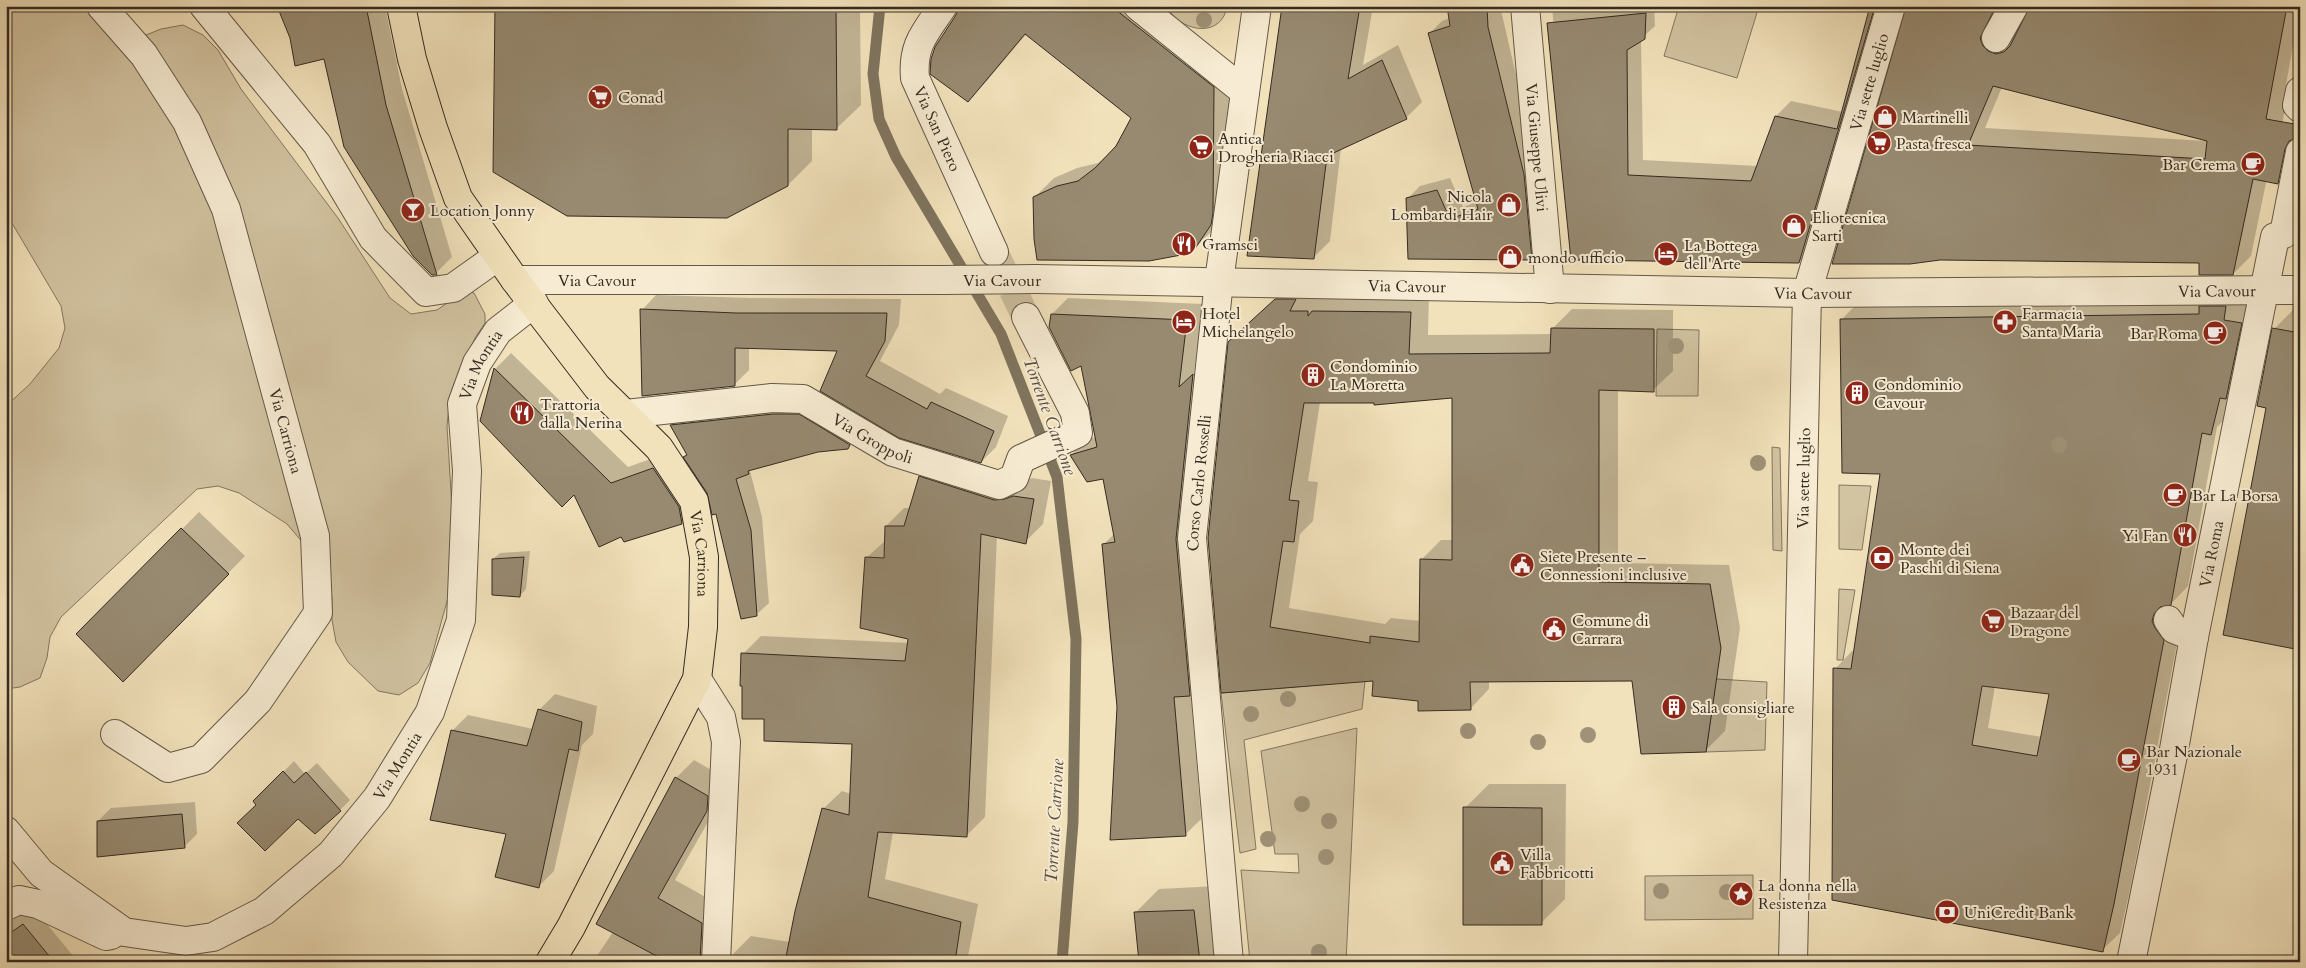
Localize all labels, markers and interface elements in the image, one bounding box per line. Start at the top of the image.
street label: Via sette luglio [1845,30,1895,134]
street label: Via Giuseppe Ulivi [1520,82,1553,213]
street label: Via San Piero [908,83,966,175]
supermarket icon: Conad [587,84,613,110]
place label: Conad [618,87,664,109]
shop icon: Martinelli [1872,104,1898,130]
place label: Martinelli [1902,107,1969,129]
place label: Antica Drogheria Riacci [1218,128,1334,168]
supermarket icon: Pasta fresca [1866,130,1892,156]
place label: Pasta fresca [1896,133,1972,155]
supermarket icon: Antica Drogheria Riacci [1188,134,1214,160]
cafe icon: Bar Crema [2240,151,2266,177]
place label: Bar Crema [2162,154,2236,176]
place label: Nicola Lombardi Hair [1391,186,1492,226]
shop icon: Nicola Lombardi Hair [1496,192,1522,218]
bar icon: Location Jonny [400,197,426,223]
place label: Location Jonny [430,200,535,222]
place label: Eliotecnica Sarti [1812,207,1887,247]
shop icon: Eliotecnica Sarti [1781,213,1807,239]
restaurant icon: Gramsci [1171,231,1197,257]
place label: Gramsci [1202,234,1259,256]
place label: La Bottega dell'Arte [1684,235,1758,275]
hotel icon: La Bottega dell'Arte [1653,241,1679,267]
shop icon: mondo ufficio [1497,244,1523,270]
place label: mondo ufficio [1528,247,1624,269]
street label: Via Cavour [558,270,636,292]
street label: Via Cavour [963,270,1041,292]
street label: Via Cavour [1368,275,1446,298]
street label: Via Cavour [2178,280,2256,303]
street label: Via Cavour [1774,282,1852,305]
place label: Hotel Michelangelo [1202,303,1294,343]
place label: Farmacia Santa Maria [2022,303,2102,343]
hotel icon: Hotel Michelangelo [1171,309,1197,335]
pharmacy icon: Farmacia Santa Maria [1992,309,2018,335]
cafe icon: Bar Roma [2202,320,2228,346]
place label: Bar Roma [2130,323,2198,345]
street label: Via Montia [454,326,508,403]
water label: Torrente Carrione [1016,353,1083,480]
place label: Condominio La Moretta [1330,356,1418,396]
building icon: Condominio La Moretta [1300,362,1326,388]
place label: Condominio Cavour [1874,374,1962,414]
building icon: Condominio Cavour [1844,380,1870,406]
street label: Via Carriona [263,386,308,476]
place label: Trattoria dalla Nerina [540,394,622,434]
restaurant icon: Trattoria dalla Nerina [509,400,535,426]
street label: Via Groppoli [828,408,916,470]
street label: Corso Carlo Rosselli [1182,413,1217,552]
street label: Via sette luglio [1792,427,1816,529]
cafe icon: Bar La Borsa [2162,482,2188,508]
place label: Bar La Borsa [2192,485,2279,507]
street label: Via Carriona [684,509,714,597]
street label: Via Roma [2194,519,2229,589]
restaurant icon: Yi Fan [2172,522,2198,548]
place label: Yi Fan [2122,525,2168,547]
place label: Monte dei Paschi di Siena [1900,539,2000,579]
bank icon: Monte dei Paschi di Siena [1869,545,1895,571]
place label: Siete Presente – Connessioni inclusive [1540,546,1687,586]
public building icon: Siete Presente – Connessioni inclusive [1509,552,1535,578]
place label: Bazaar del Dragone [2010,602,2079,642]
supermarket icon: Bazaar del Dragone [1980,608,2006,634]
place label: Comune di Carrara [1572,610,1649,650]
public building icon: Comune di Carrara [1541,616,1567,642]
building icon: Sala consigliare [1661,694,1687,720]
place label: Sala consigliare [1692,697,1795,719]
street label: Via Montia [368,728,427,805]
place label: Bar Nazionale 1931 [2146,741,2242,781]
cafe icon: Bar Nazionale 1931 [2116,747,2142,773]
water label: Torrente Carrione [1039,757,1070,884]
place label: Villa Fabbricotti [1520,844,1595,884]
public building icon: Villa Fabbricotti [1489,850,1515,876]
place label: La donna nella Resistenza [1758,875,1857,915]
place icon: La donna nella Resistenza [1728,881,1754,907]
bank icon: UniCredit Bank [1934,899,1960,925]
place label: UniCredit Bank [1964,902,2074,924]

